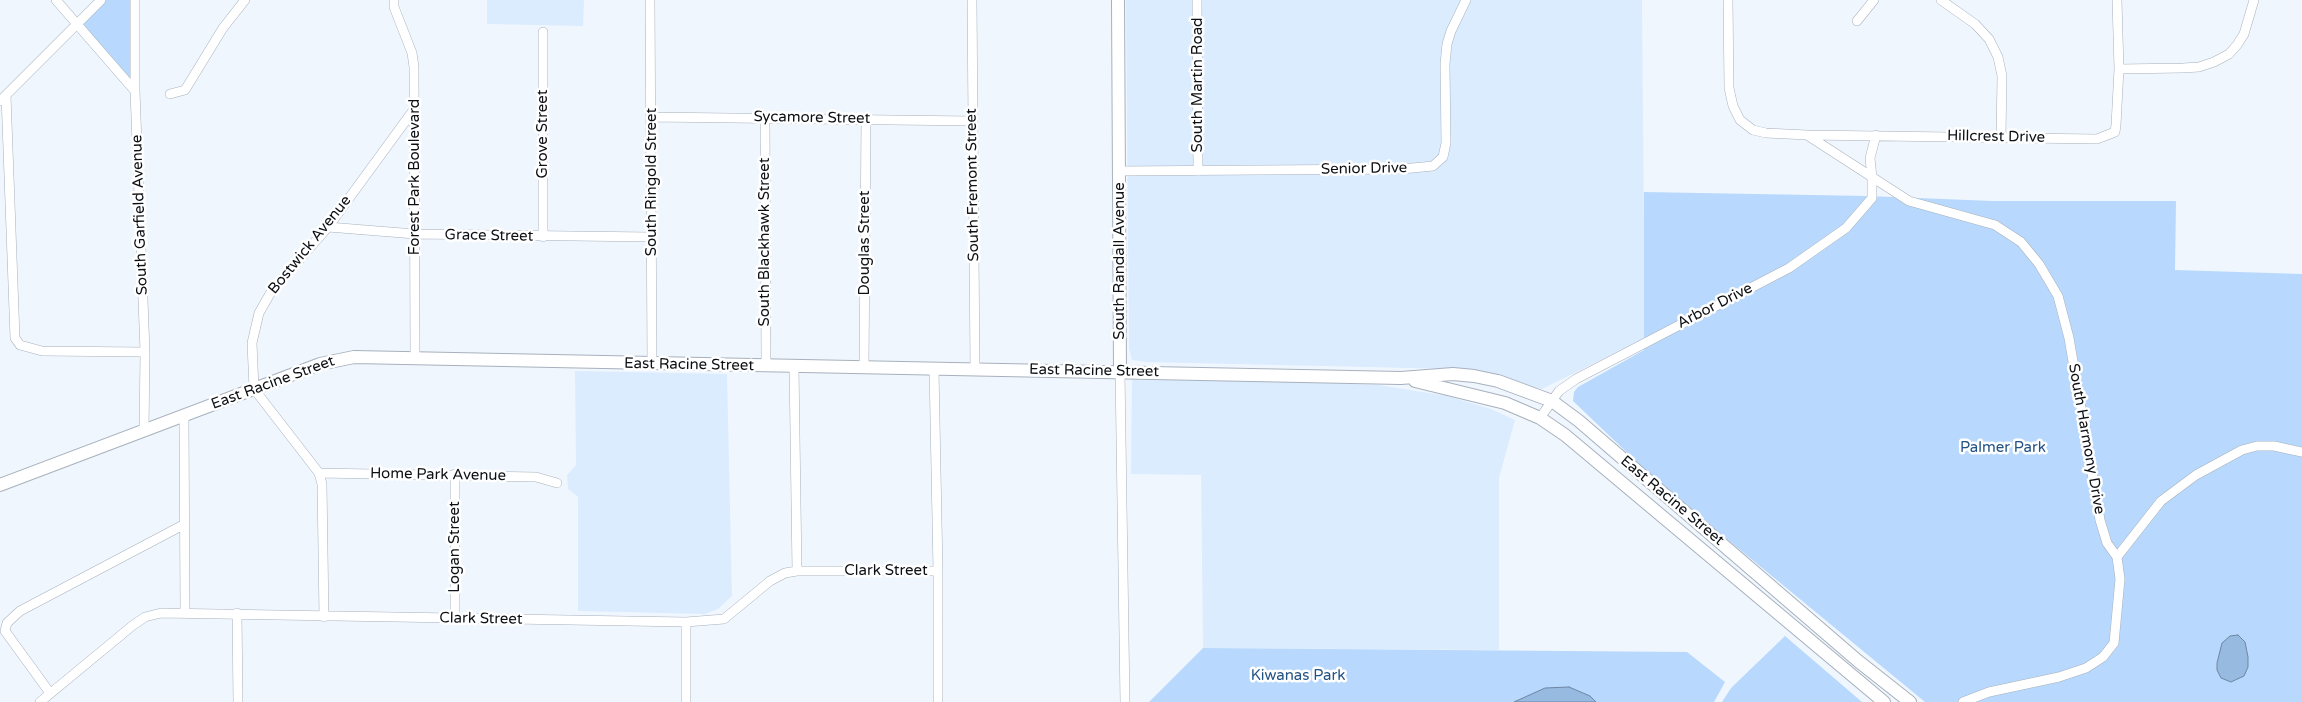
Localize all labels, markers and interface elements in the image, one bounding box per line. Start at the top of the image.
street label: South Martin Road [1189,17,1207,153]
street label: Grove Street [534,90,552,178]
street label: Forest Park Boulevard [406,99,424,255]
street label: South Ringold Street [643,108,661,256]
street label: Sycamore Street [753,108,871,128]
street label: South Fremont Street [963,108,983,262]
street label: Hillcrest Drive [1947,127,2045,147]
street label: South Garfield Avenue [128,134,152,296]
street label: South Blackhawk Street [756,157,774,327]
street label: Senior Drive [1321,159,1407,179]
street label: South Randall Avenue [1111,182,1129,340]
street label: Douglas Street [856,191,874,295]
street label: Bostwick Avenue [265,192,355,298]
street label: Grace Street [444,226,534,246]
street label: Arbor Drive [1674,279,1756,333]
street label: East Racine Street [209,352,337,414]
street label: East Racine Street [624,355,754,375]
street label: East Racine Street [1029,361,1159,381]
street label: South Harmony Drive [2064,362,2108,516]
park label: Palmer Park [1960,439,2046,457]
street label: East Racine Street [1616,452,1728,550]
street label: Home Park Avenue [370,465,506,485]
street label: Logan Street [446,501,464,593]
street label: Clark Street [844,562,928,580]
street label: Clark Street [439,609,523,629]
park label: Kiwanas Park [1251,667,1345,685]

